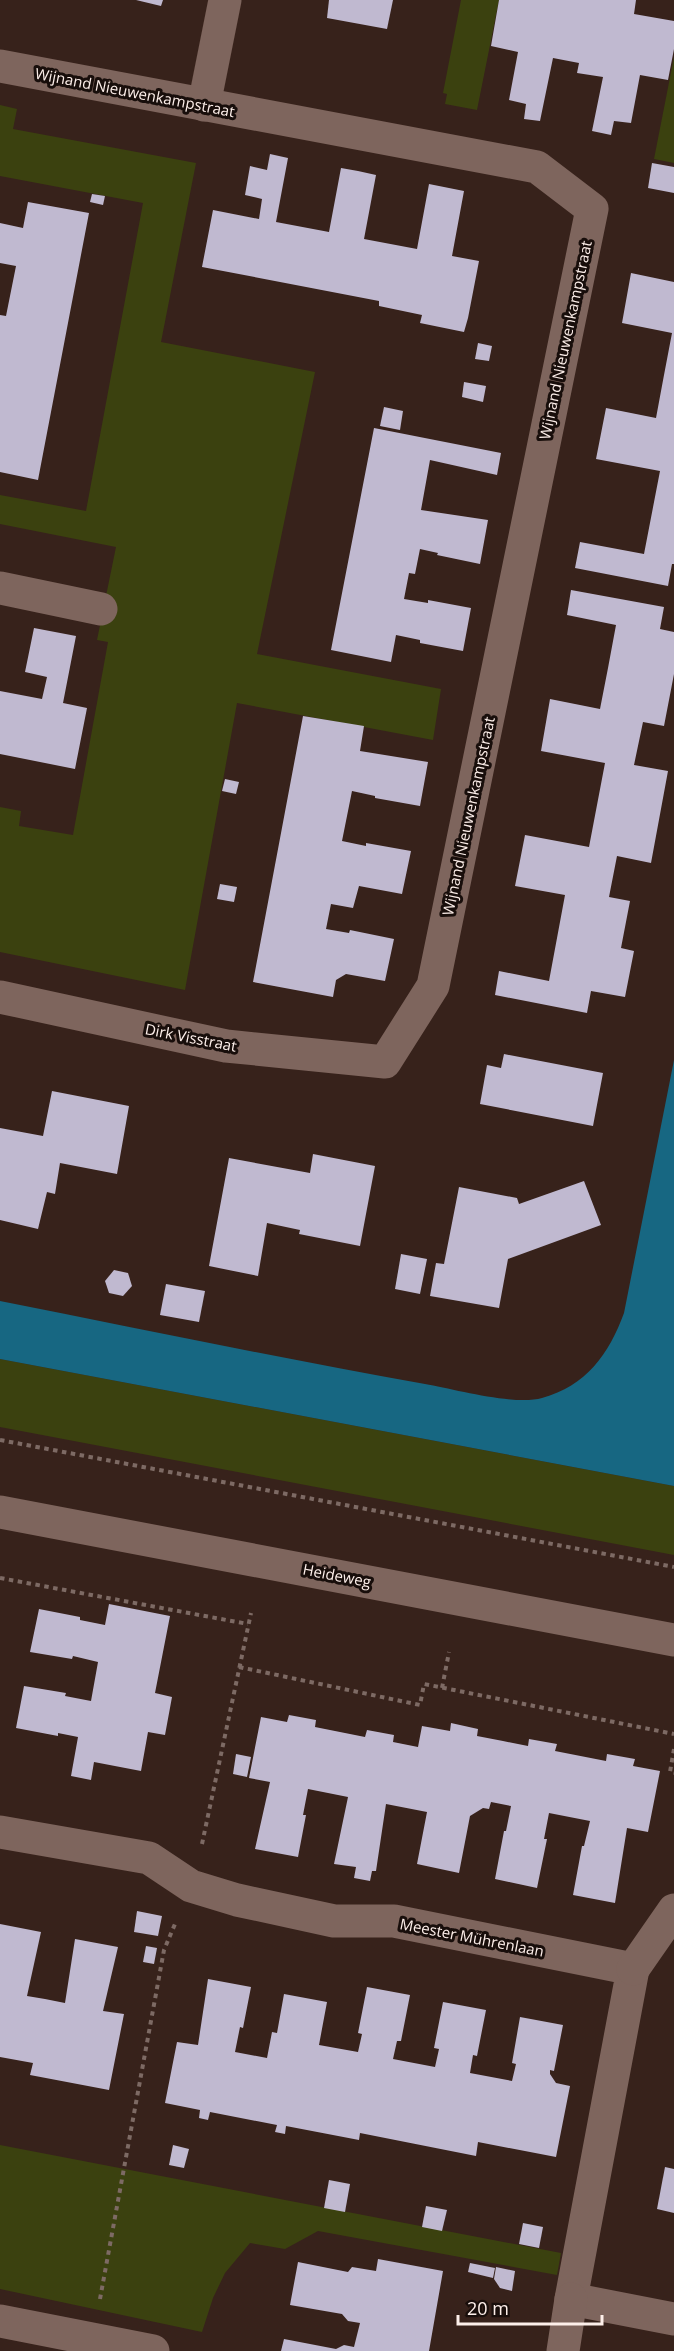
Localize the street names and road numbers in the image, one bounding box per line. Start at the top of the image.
street label: Wijnand Nieuwenkampstraat [33,63,237,121]
street label: Wijnand Nieuwenkampstraat [534,239,596,441]
street label: Wijnand Nieuwenkampstraat [437,715,499,917]
street label: Dirk Visstraat [143,1018,239,1056]
street label: Heideweg [301,1559,373,1591]
street label: Meester Mührenlaan [398,1913,546,1961]

